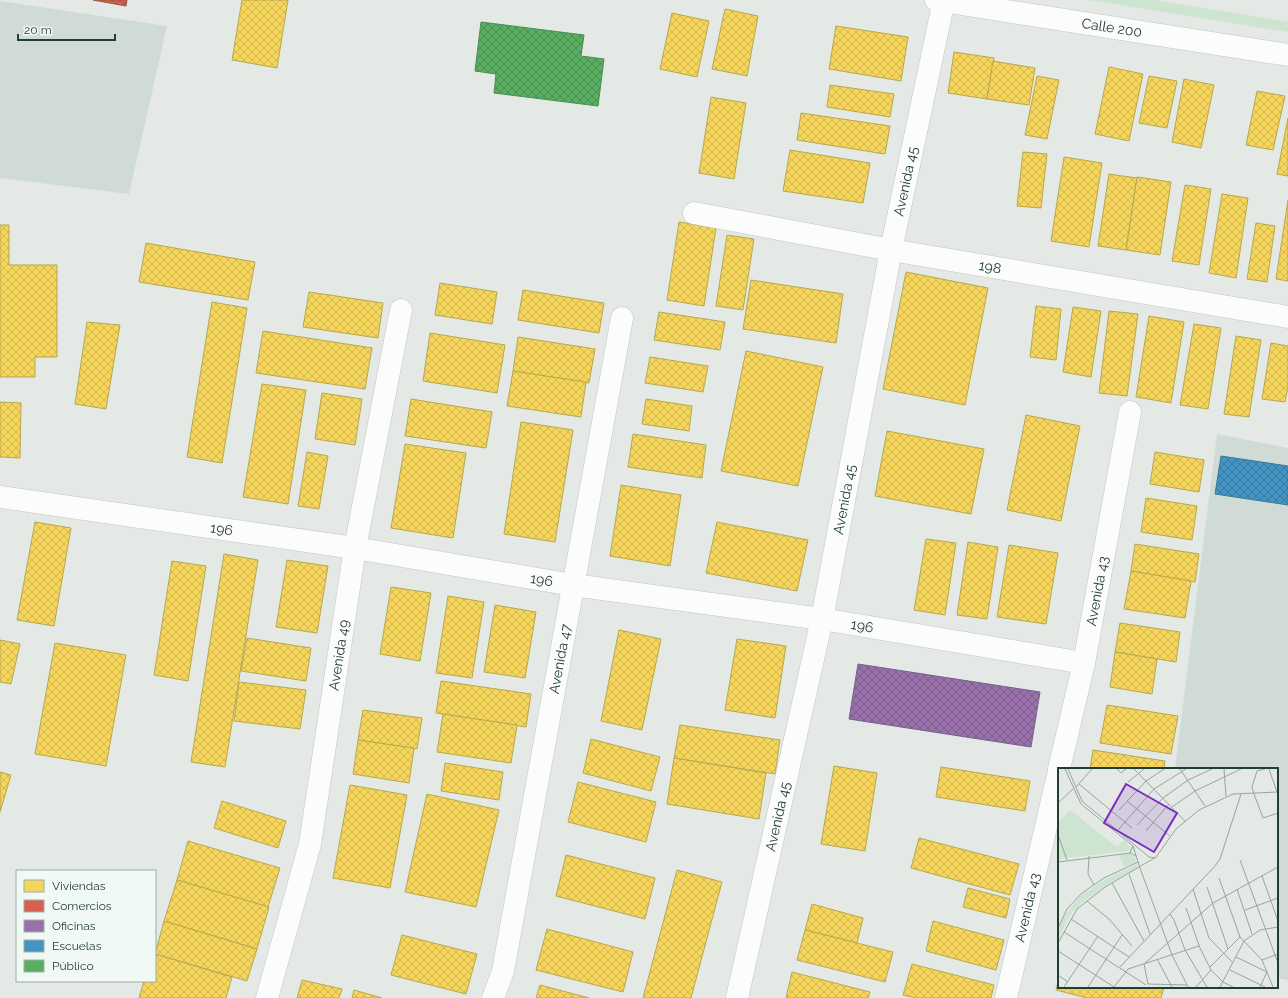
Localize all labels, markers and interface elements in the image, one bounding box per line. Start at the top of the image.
street label: Calle 200 [1080,15,1143,40]
scale bar [18,16,115,42]
text: 20 m [24,23,52,37]
street label: Avenida 45 [890,145,921,218]
street label: 198 [978,257,1003,276]
street label: Avenida 45 [830,463,859,536]
street label: 196 [209,519,234,538]
street label: Avenida 43 [1083,555,1111,627]
street label: 196 [529,570,554,589]
street label: 196 [850,616,875,636]
street label: Avenida 49 [325,619,352,692]
street label: Avenida 47 [546,622,574,695]
inset map [1058,768,1278,988]
street label: Avenida 45 [762,780,793,853]
legend [16,870,156,982]
street label: Avenida 43 [1011,871,1043,944]
text: Viviendas [52,879,106,893]
text: Comercios [52,899,112,913]
text: Oficinas [52,919,96,933]
text: Escuelas [52,939,102,953]
text: Público [52,959,94,973]

